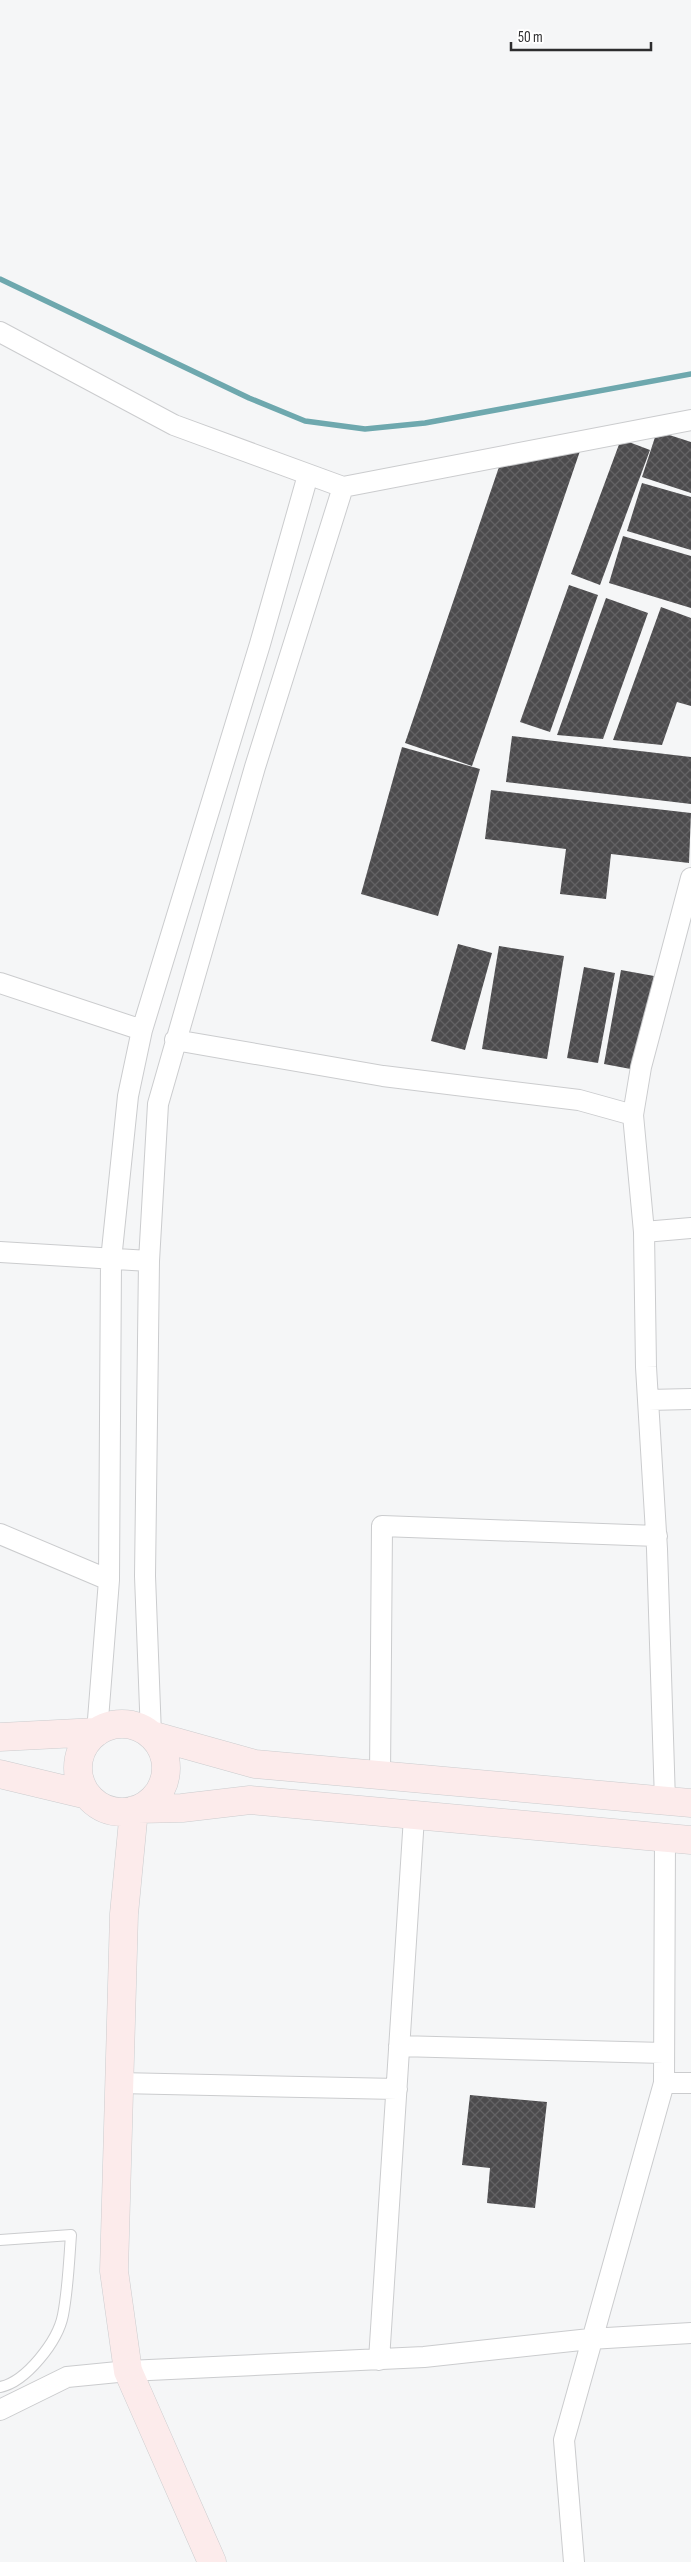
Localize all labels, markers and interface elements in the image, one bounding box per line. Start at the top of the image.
scale bar [511,20,651,52]
text: 50 m [518,28,543,47]

